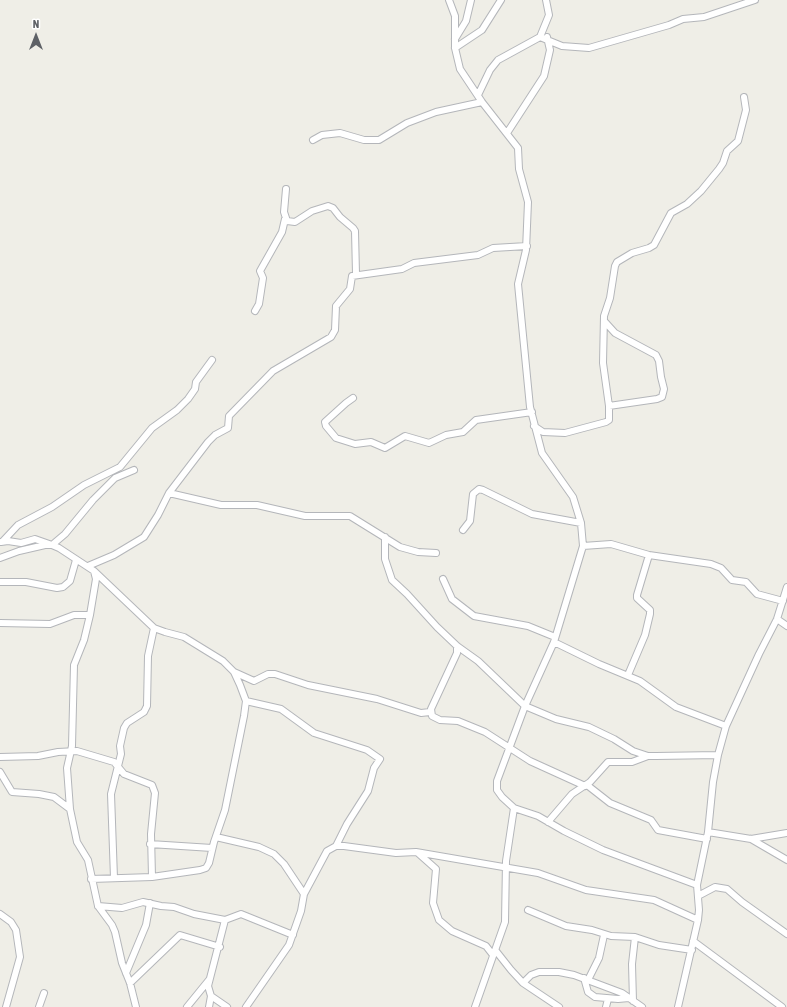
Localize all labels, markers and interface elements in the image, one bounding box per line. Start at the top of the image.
north arrow [16,16,56,56]
text: N [33,18,39,30]

